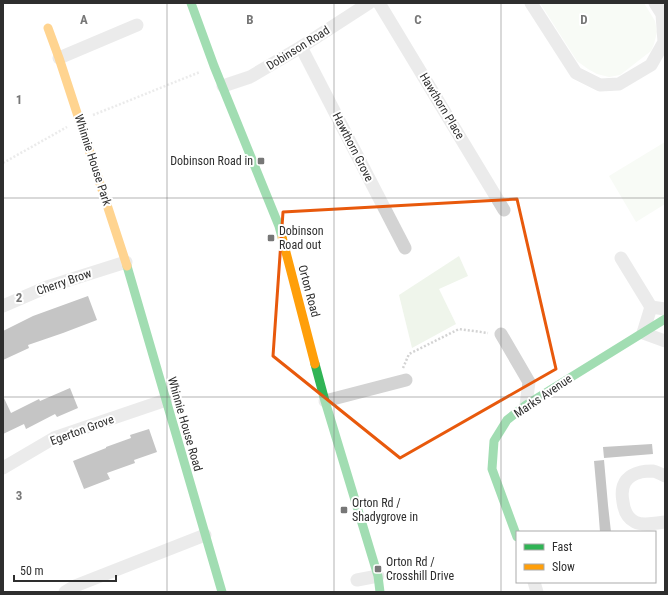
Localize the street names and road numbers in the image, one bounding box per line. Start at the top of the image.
street label: Dobinson Road [264,23,332,73]
street label: Hawthorn Place [417,70,467,142]
street label: Hawthorn Grove [330,110,377,184]
street label: Whinnie House Park [72,113,115,208]
street label: Orton Road [295,263,323,319]
street label: Cherry Brow [35,266,94,298]
street label: Marks Avenue [511,371,575,420]
street label: Whinnie House Road [165,375,205,473]
street label: Egerton Grove [48,412,116,448]

